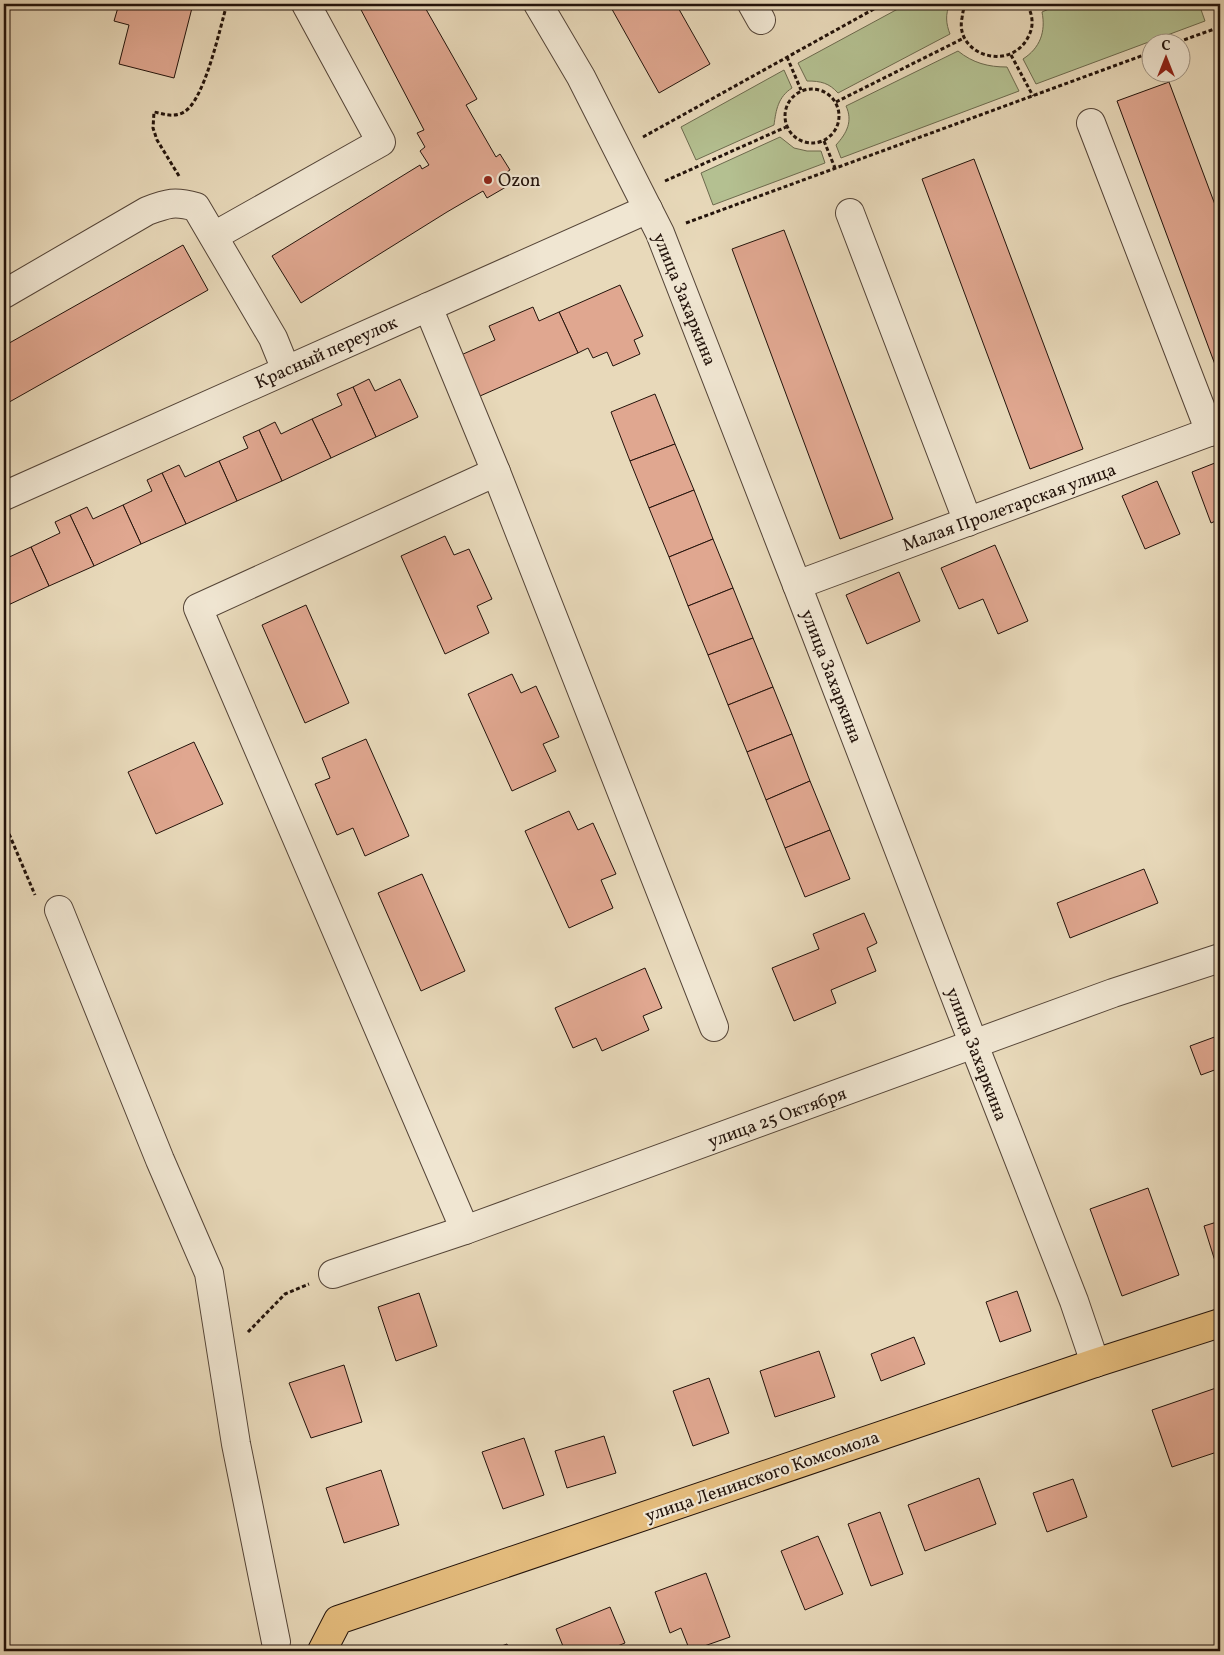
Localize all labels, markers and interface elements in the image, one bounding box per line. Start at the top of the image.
north arrow [1142,32,1192,82]
text: С [1161,37,1171,56]
place label: Ozon [498,169,541,194]
marker: Ozon [482,174,494,186]
street label: улица Захаркина [646,229,722,370]
street label: Красный переулок [251,311,402,396]
street label: Малая Пролетарская улица [899,458,1120,559]
street label: улица Захаркина [794,606,868,747]
street label: улица Захаркина [939,984,1013,1125]
street label: улица 25 Октября [705,1082,850,1155]
street label: улица Ленинского Комсомола [642,1425,883,1529]

